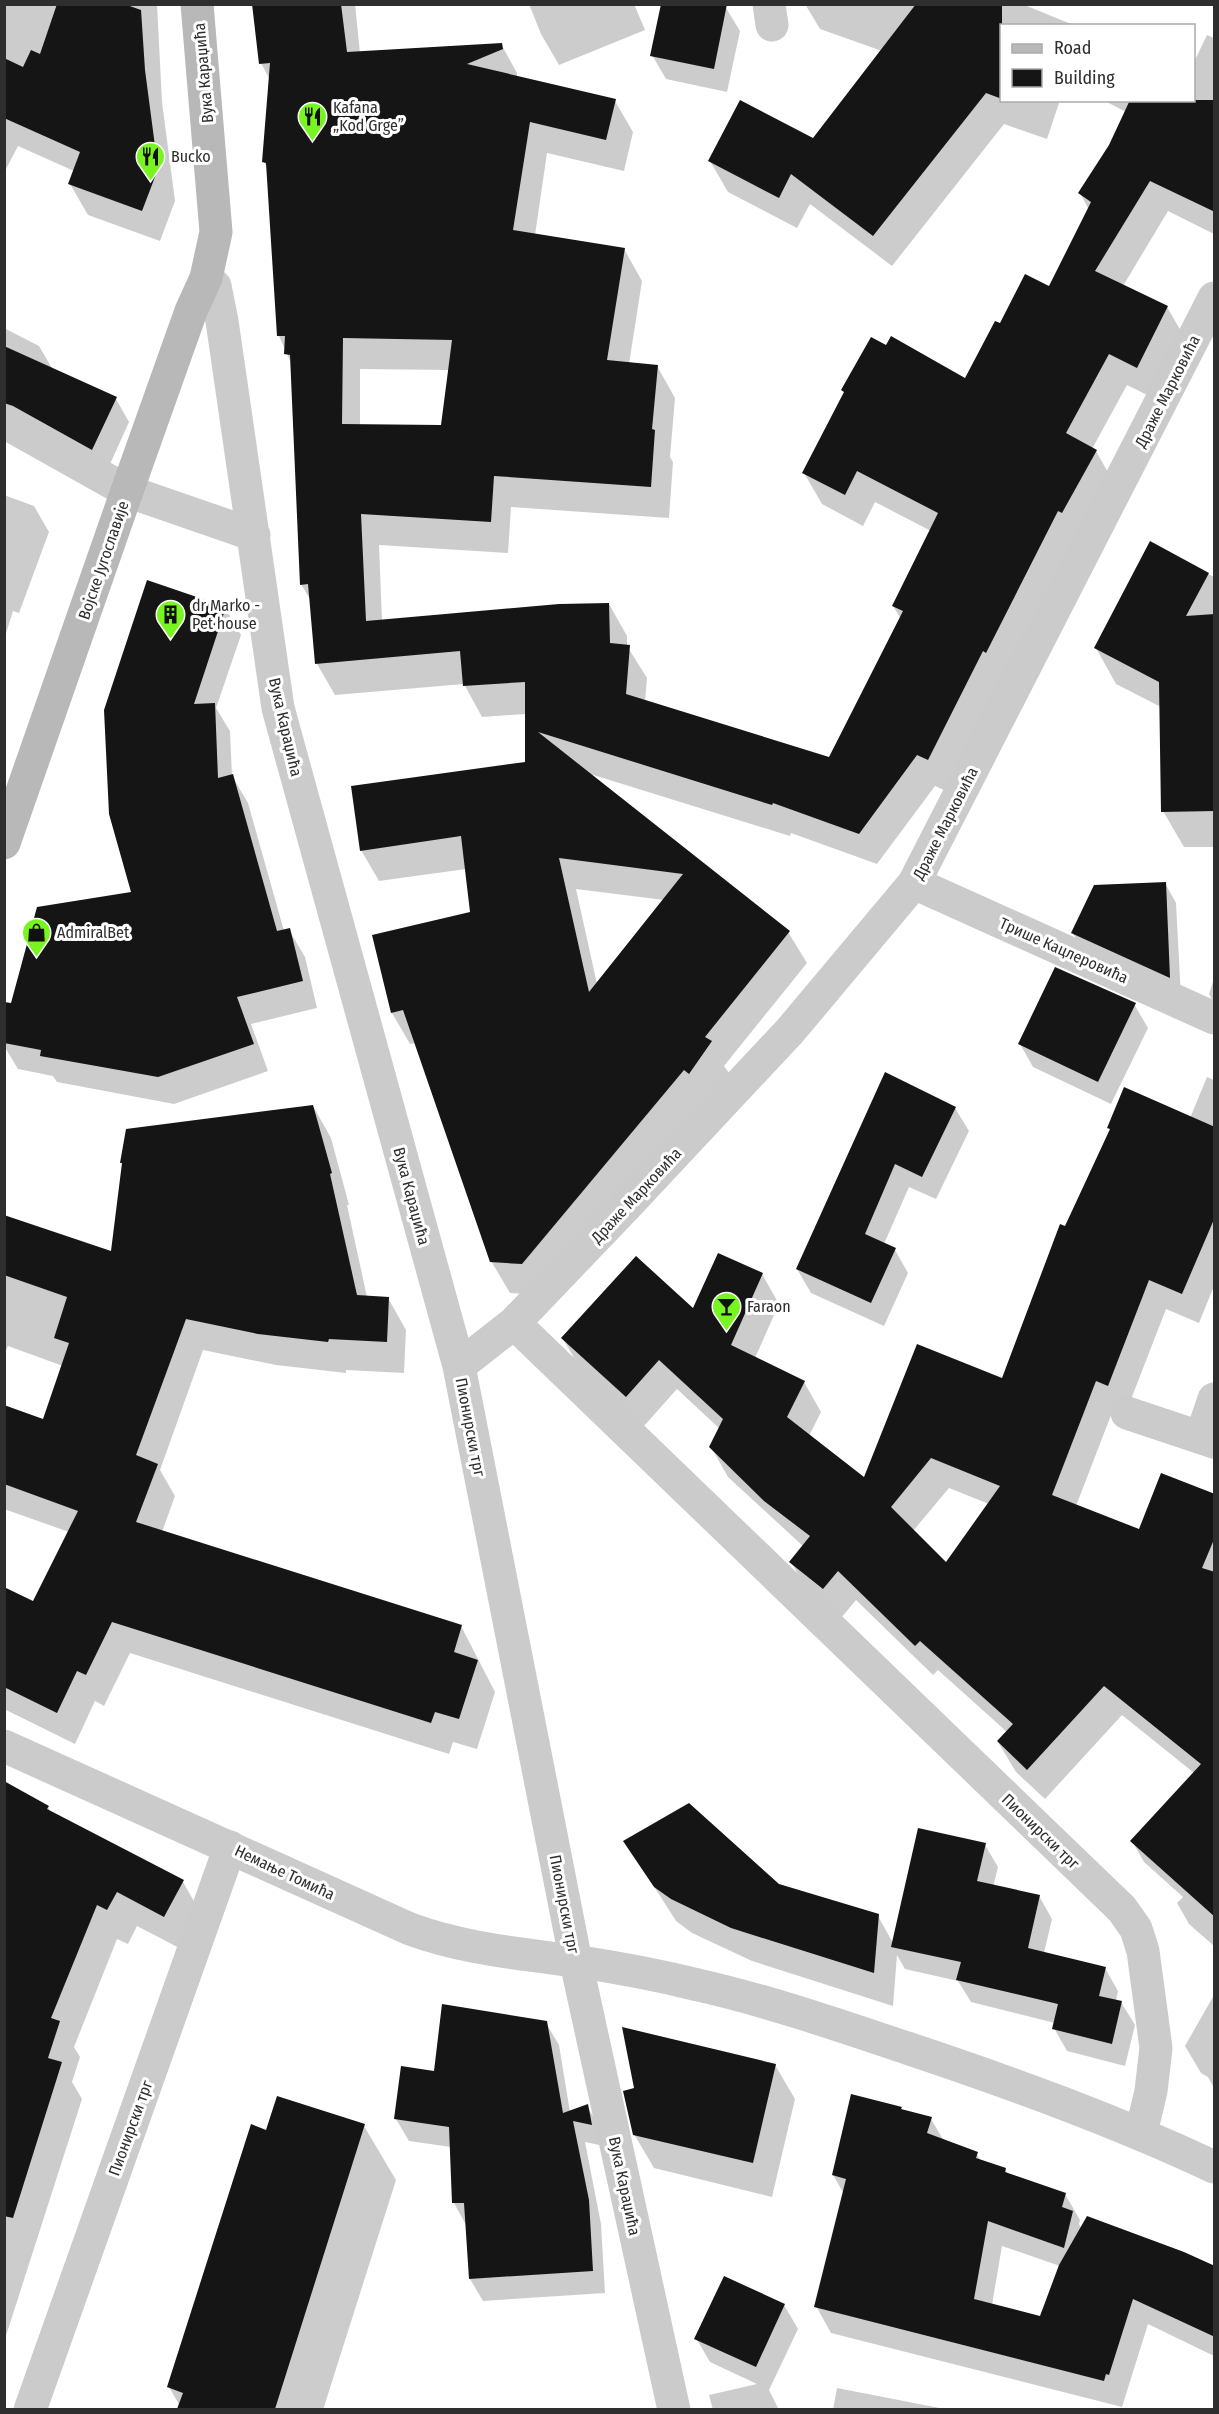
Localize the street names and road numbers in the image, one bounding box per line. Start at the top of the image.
street label: Вука Караџића [190,22,217,124]
street label: Драже Марковића [1131,332,1204,451]
street label: Војске Југославије [74,498,133,622]
street label: Вука Караџића [265,676,306,778]
street label: Драже Марковића [909,764,982,883]
street label: Трише Кацлеровића [997,914,1131,987]
street label: Драже Марковића [587,1144,685,1248]
street label: Вука Караџића [389,1145,434,1247]
street label: Пионирски трг [452,1376,490,1479]
street label: Пионирски трг [998,1790,1084,1874]
street label: Немање Томића [232,1841,338,1904]
street label: Пионирски трг [546,1853,584,1956]
street label: Пионирски трг [104,2077,157,2179]
street label: Вука Караџића [605,2135,644,2237]

